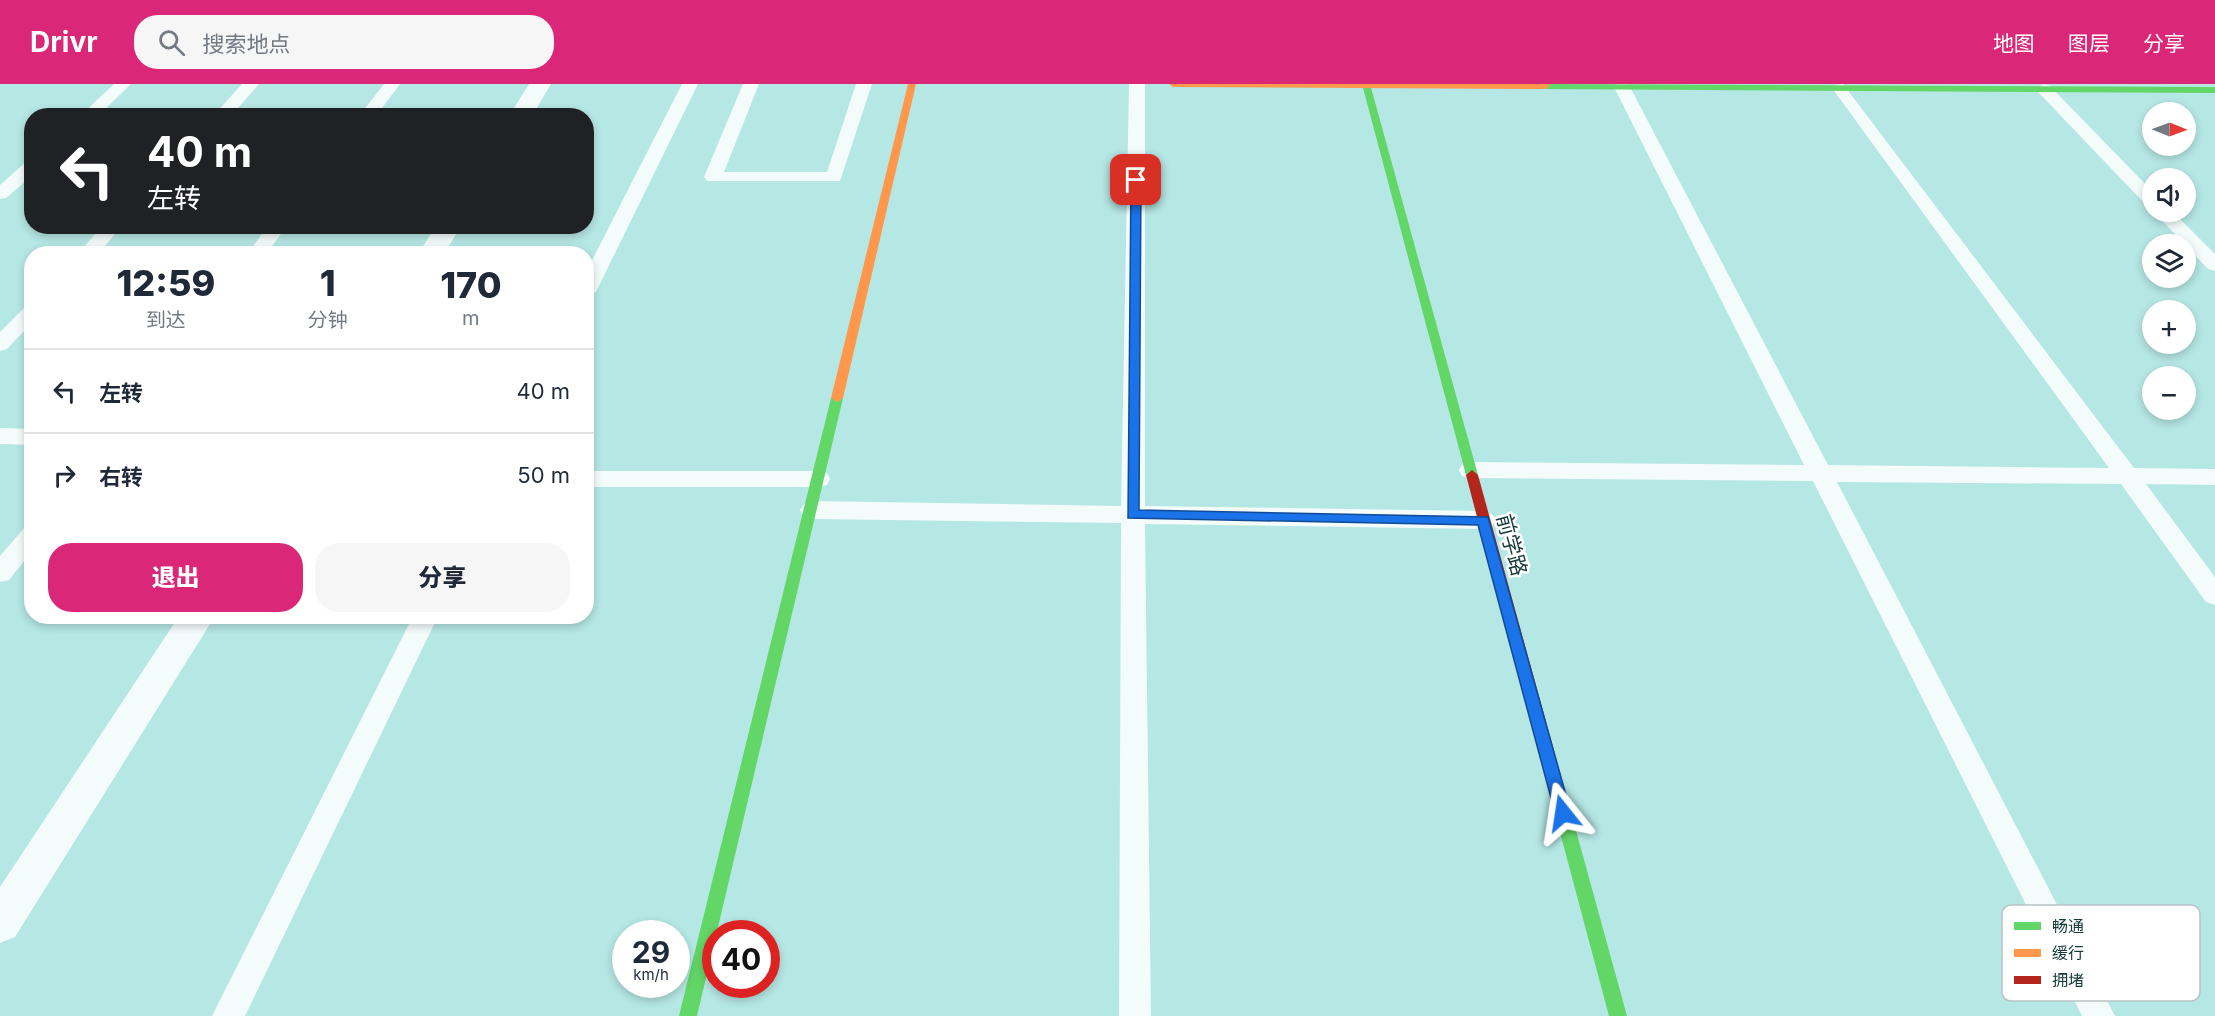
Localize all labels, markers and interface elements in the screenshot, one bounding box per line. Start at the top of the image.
search box [134,15,554,69]
text: Drivr [30,25,98,59]
icon: search [155,26,188,59]
text: 搜索地点 [203,31,291,57]
text: 地图 [1993,31,2035,56]
text: 图层 [2068,31,2110,56]
text: 分享 [2143,31,2185,56]
north arrow [2142,102,2196,156]
map controls [2142,102,2196,420]
text: 40 m [147,126,252,177]
icon: left [48,132,126,210]
pin [1110,154,1161,205]
icon: arrive [1119,163,1152,196]
button: sound [2142,168,2196,222]
text: 左转 [147,182,201,215]
button: layers [2142,234,2196,288]
text: 12:59 [116,261,215,305]
text: 1 [320,261,336,305]
text: 170 [440,263,502,307]
button: + [2142,300,2196,354]
text: m [462,306,480,330]
text: 到达 [146,308,186,332]
text: 分钟 [308,308,348,332]
button: − [2142,366,2196,420]
icon: left [48,375,81,408]
text: 40 m [516,378,570,404]
text: 左转 [99,380,143,406]
icon: right [48,459,81,492]
text: 50 m [517,462,570,488]
text: 右转 [99,464,143,490]
street label: 前学路 [1492,511,1532,579]
button: 退出 [48,543,303,612]
button: 分享 [315,543,570,612]
position arrow [1531,781,1595,845]
legend [2002,905,2200,1001]
text: 畅通 [2052,916,2084,936]
speed limit sign: 40 [702,920,780,998]
text: 29 [632,934,670,970]
text: 缓行 [2052,943,2084,963]
text: km/h [633,965,669,984]
text: 拥堵 [2052,970,2084,990]

